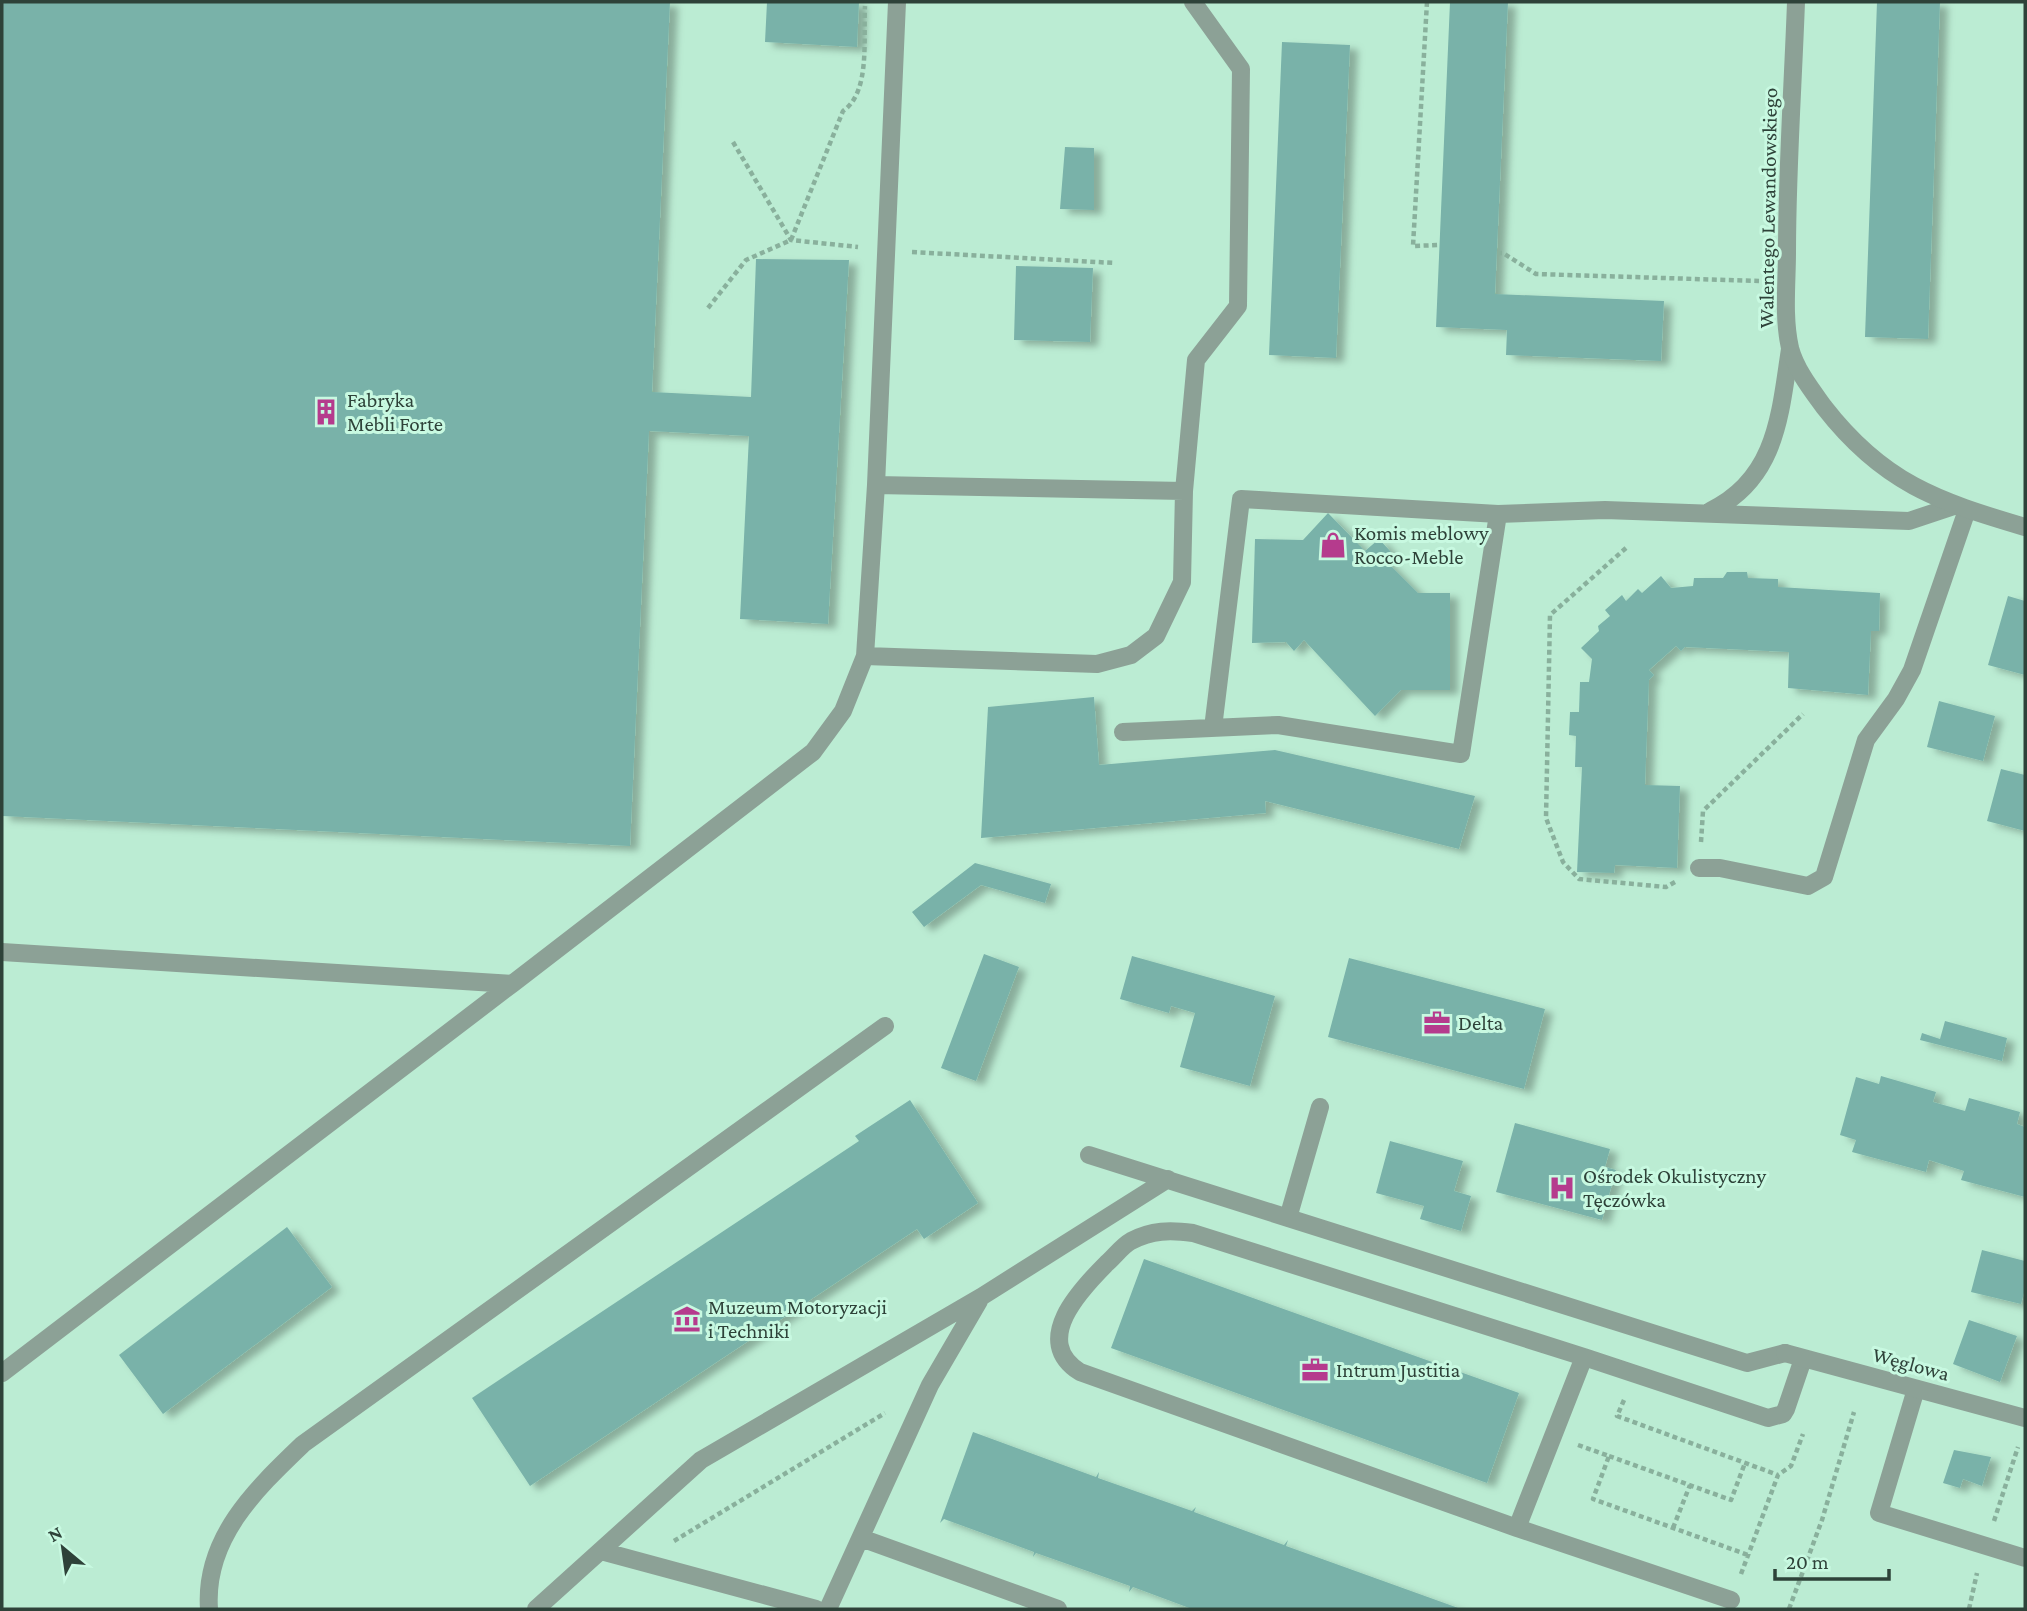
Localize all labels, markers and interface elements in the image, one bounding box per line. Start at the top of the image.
street label: Walentego Lewandowskiego [1754,87,1782,329]
place label: Fabryka Mebli Forte [347,388,443,436]
building icon: Fabryka Mebli Forte [311,397,341,427]
place label: Komis meblowy Rocco-Meble [1354,521,1489,569]
shop icon: Komis meblowy Rocco-Meble [1318,530,1348,560]
office icon: Delta [1422,1008,1452,1038]
place label: Delta [1458,1011,1504,1035]
place label: Ośrodek Okulistyczny Tęczówka [1583,1164,1767,1212]
hospital icon: Ośrodek Okulistyczny Tęczówka [1547,1173,1577,1203]
place label: Muzeum Motoryzacji i Techniki [708,1295,887,1343]
museum icon: Muzeum Motoryzacji i Techniki [672,1304,702,1334]
street label: Węglowa [1870,1342,1952,1386]
office icon: Intrum Justitia [1300,1355,1330,1385]
place label: Intrum Justitia [1336,1358,1461,1382]
north arrow [28,1513,98,1583]
text: N [44,1521,66,1546]
scale bar [1775,1538,1889,1582]
text: 20 m [1786,1550,1829,1574]

